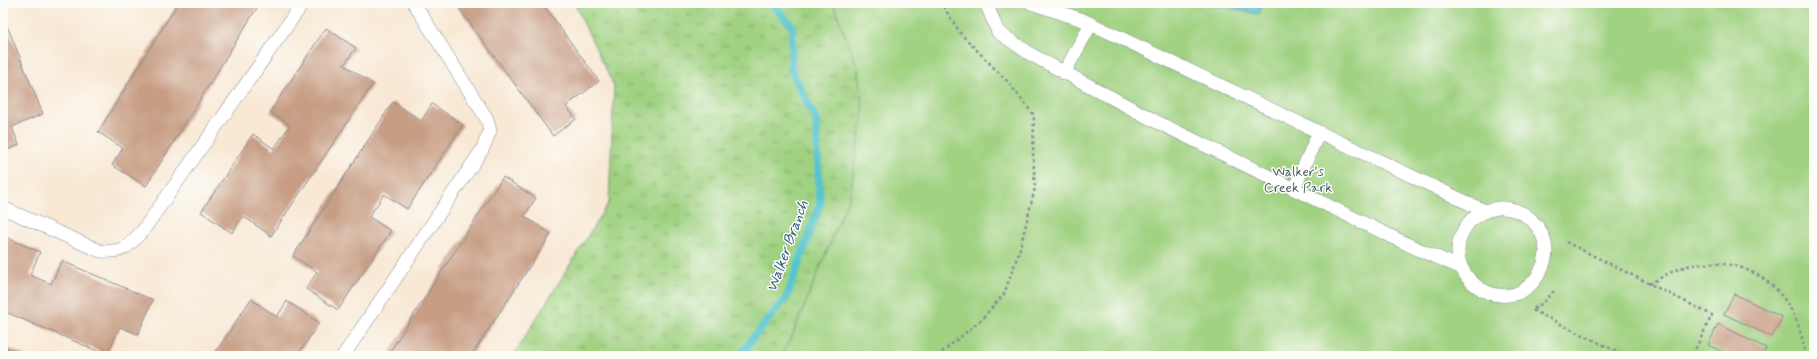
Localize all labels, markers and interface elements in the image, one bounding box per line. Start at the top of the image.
park label: Walker's Creek Park [1264,163,1332,197]
water label: Walker Branch [762,198,814,295]

